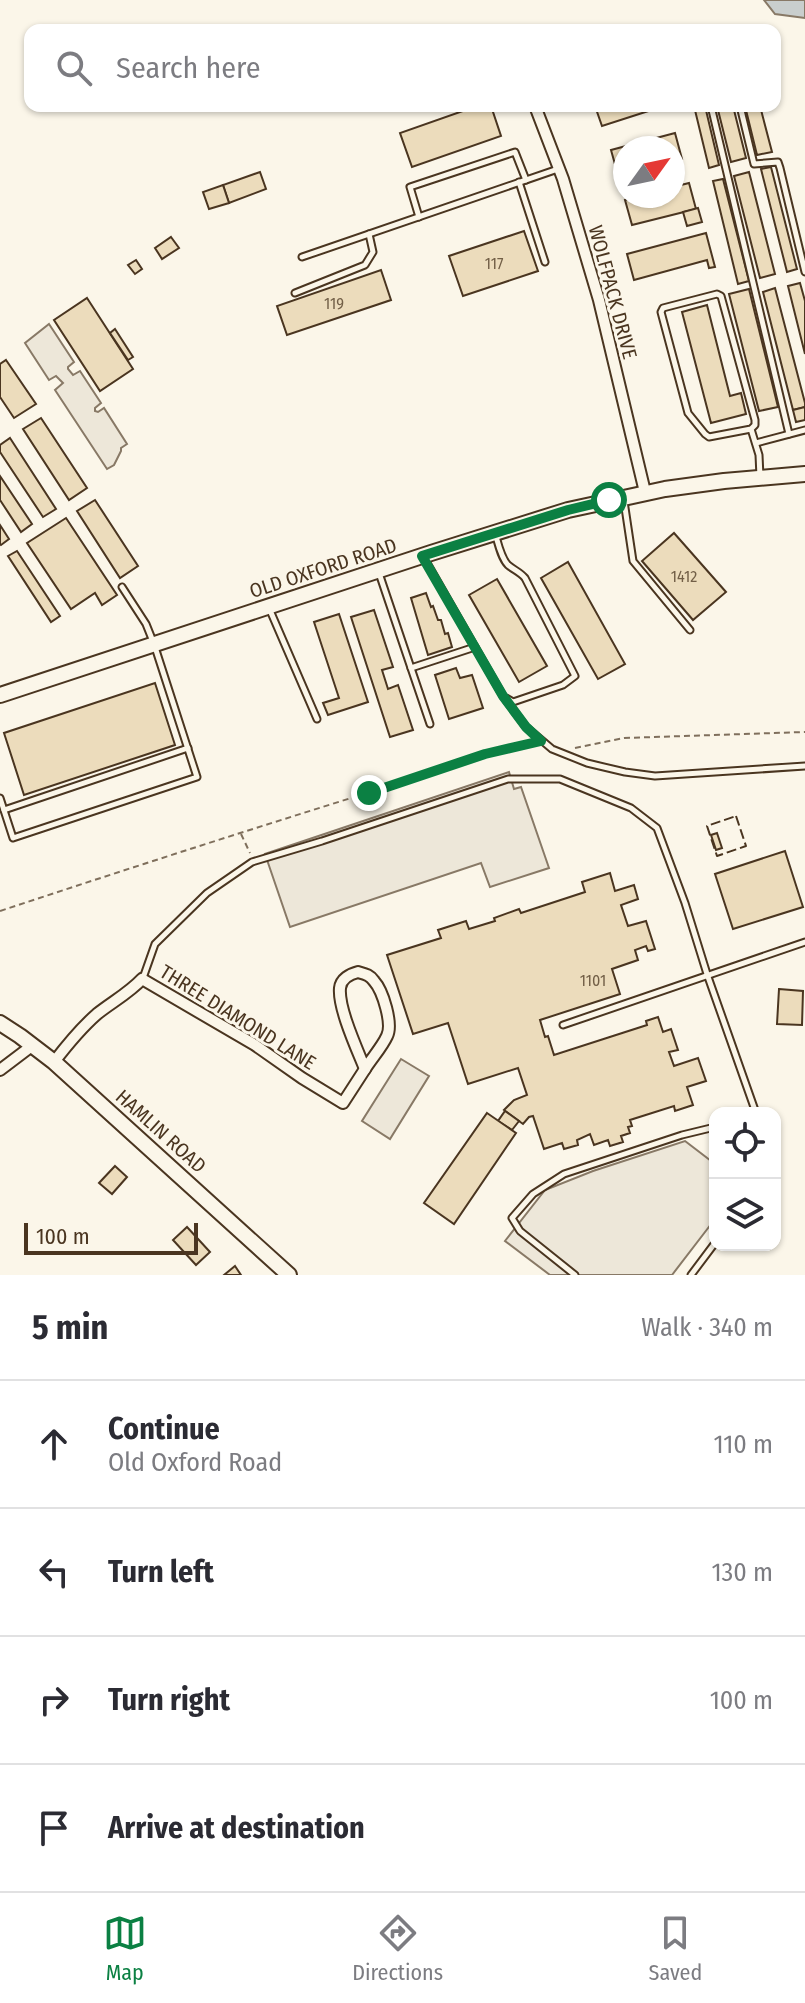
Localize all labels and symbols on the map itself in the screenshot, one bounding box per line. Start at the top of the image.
north arrow [613,136,685,208]
street label: WOLFPACK DRIVE [584,222,642,362]
house number: 117 [485,254,504,273]
house number: 119 [324,294,344,313]
route start [591,482,627,518]
street label: OLD OXFORD ROAD [246,533,400,603]
house number: 1412 [671,567,697,586]
route end [351,775,387,811]
street label: THREE DIAMOND LANE [156,959,320,1075]
house number: 1101 [580,971,606,990]
street label: HAMLIN ROAD [111,1084,211,1178]
scale bar [24,1219,198,1255]

